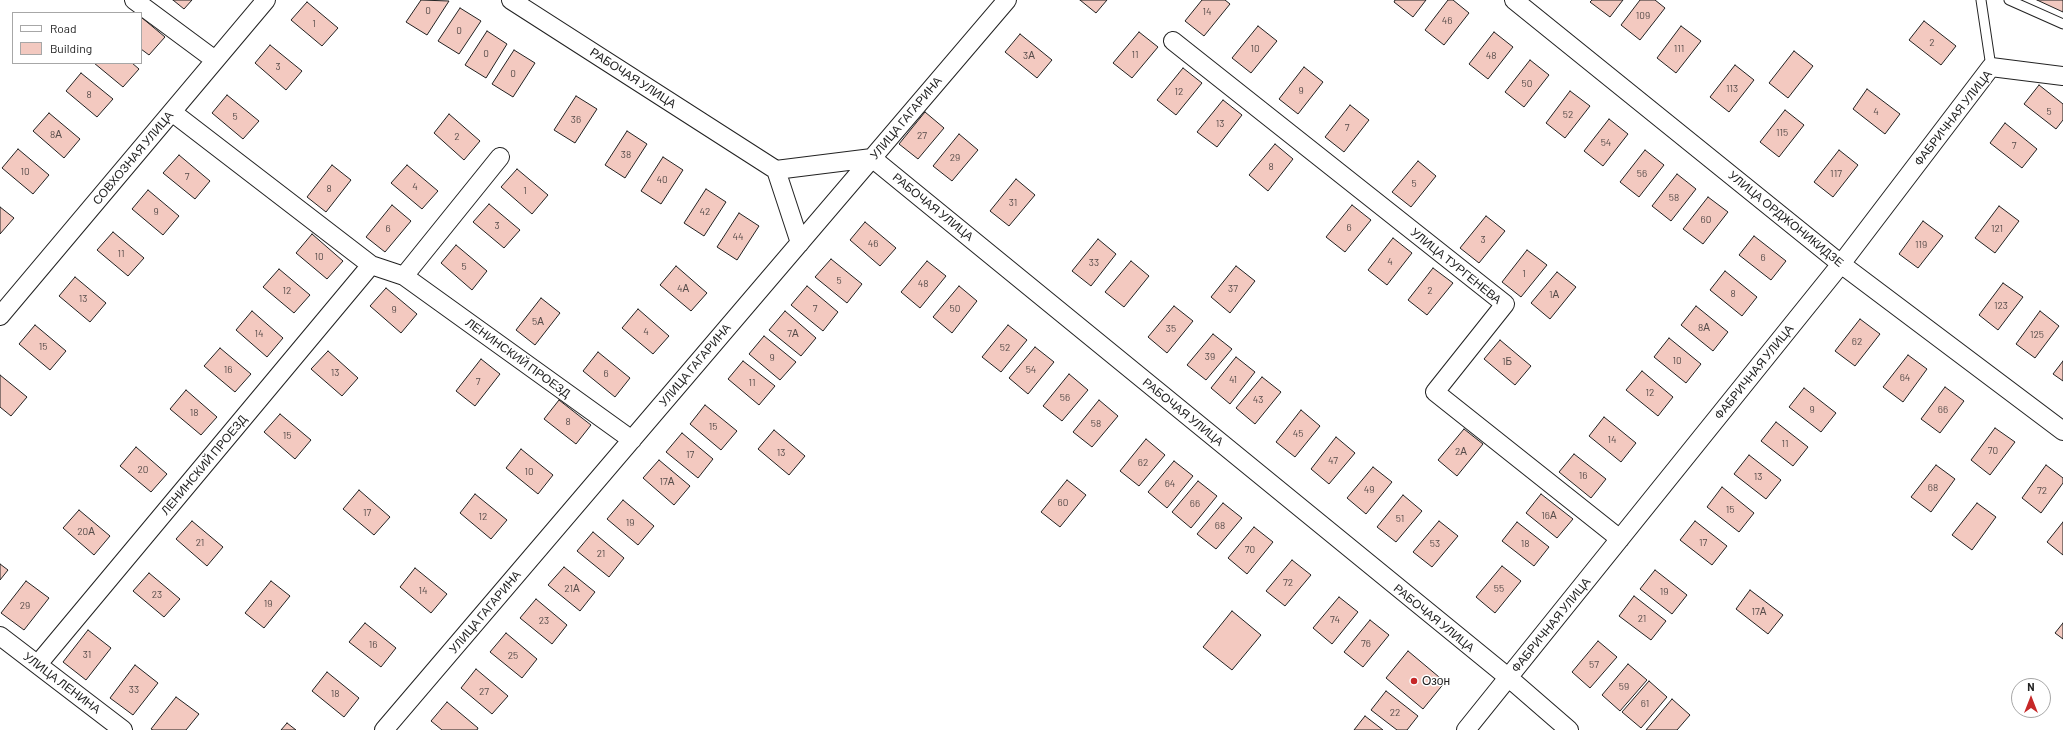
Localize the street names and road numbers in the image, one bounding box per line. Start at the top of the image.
street label: РАБОЧАЯ УЛИЦА [587,45,679,111]
street label: ФАБРИЧНАЯ УЛИЦА [1911,67,1995,169]
street label: УЛИЦА ГАГАРИНА [867,74,945,162]
street label: СОВХОЗНАЯ УЛИЦА [90,108,176,208]
street label: УЛИЦА ОРДЖОНИКИДЗЕ [1725,168,1847,270]
street label: РАБОЧАЯ УЛИЦА [890,170,976,244]
street label: УЛИЦА ТУРГЕНЕВА [1408,225,1504,307]
street label: ЛЕНИНСКИЙ ПРОЕЗД [463,315,573,401]
street label: УЛИЦА ГАГАРИНА [656,321,734,409]
street label: ФАБРИЧНАЯ УЛИЦА [1711,322,1797,422]
street label: РАБОЧАЯ УЛИЦА [1140,375,1226,449]
street label: ЛЕНИНСКИЙ ПРОЕЗД [158,412,250,518]
street label: УЛИЦА ГАГАРИНА [446,568,524,656]
street label: ФАБРИЧНАЯ УЛИЦА [1508,575,1594,675]
street label: РАБОЧАЯ УЛИЦА [1391,581,1477,655]
street label: УЛИЦА ЛЕНИНА [21,649,103,717]

